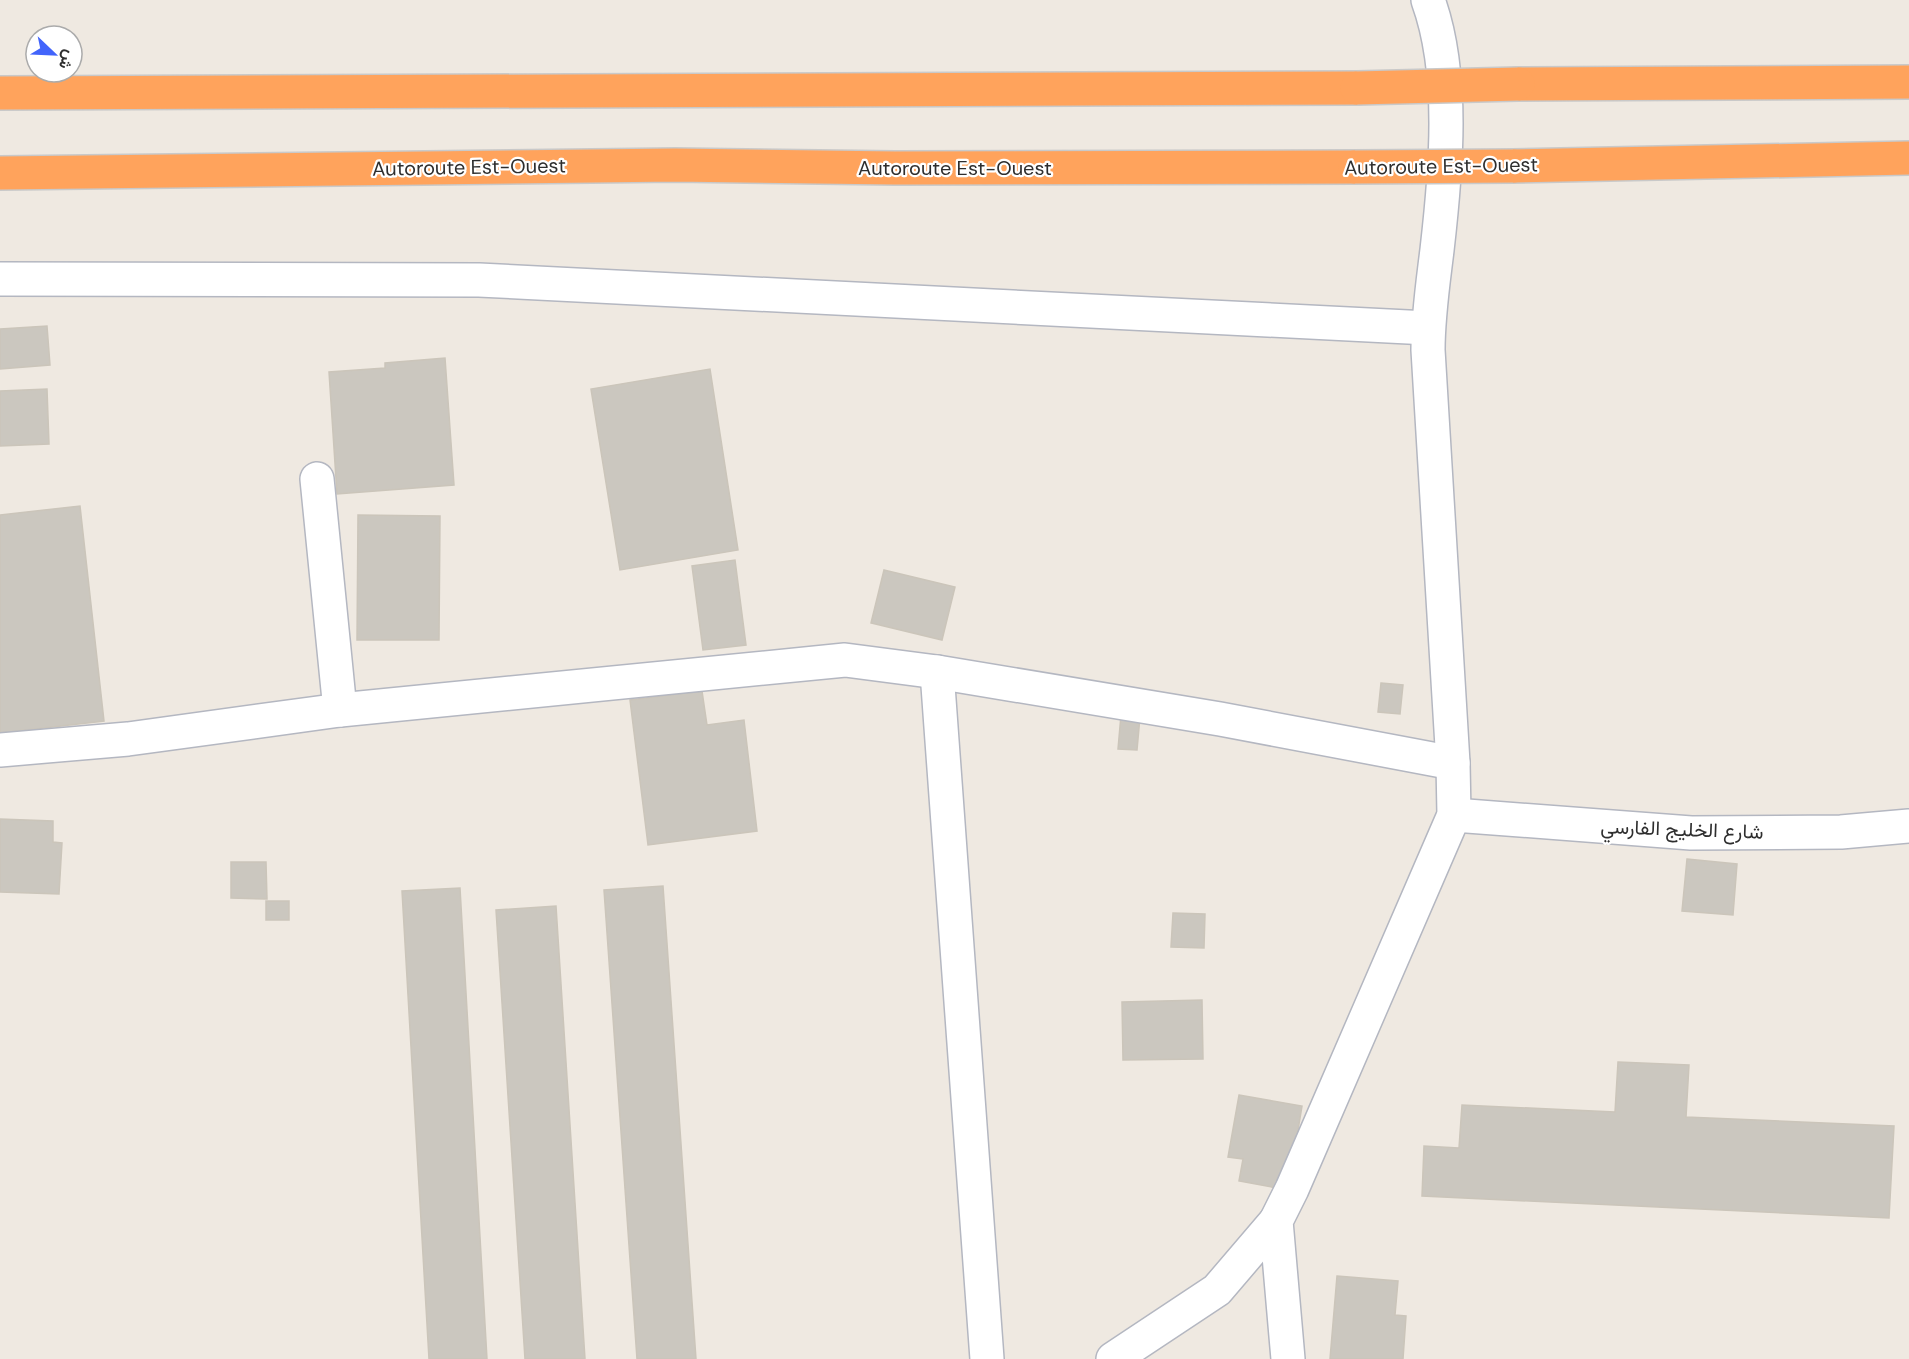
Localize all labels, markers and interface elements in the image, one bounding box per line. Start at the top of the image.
north arrow [24,24,84,84]
text: ش [54,47,81,73]
street label: Autoroute Est-Ouest [1344,151,1538,181]
street label: Autoroute Est-Ouest [372,152,566,182]
street label: Autoroute Est-Ouest [858,155,1052,181]
street label: شارع الخليج الفارسي [1600,813,1764,849]

